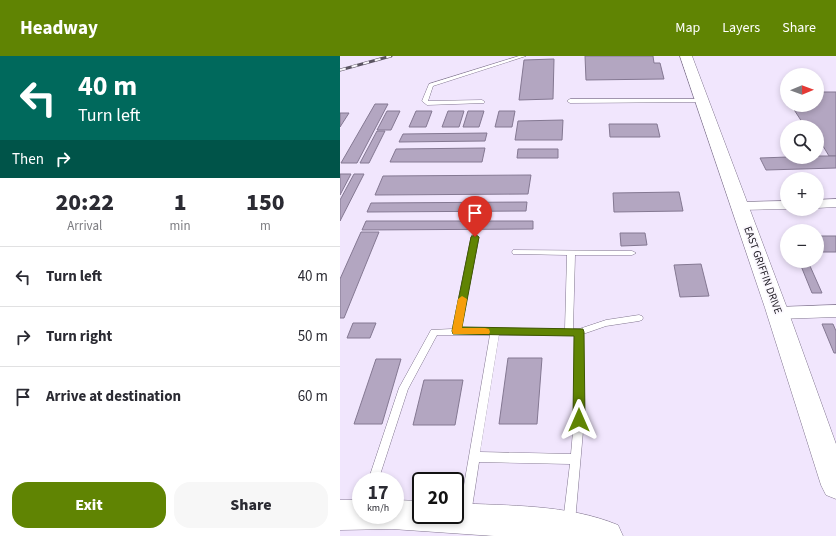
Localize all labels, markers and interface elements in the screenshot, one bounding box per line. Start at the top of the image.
text: Headway [20,15,98,42]
text: Map [675,18,700,38]
text: Layers [722,18,760,38]
text: Share [782,18,816,38]
text: 40 m [78,66,137,106]
north arrow [780,68,824,112]
map controls [780,68,824,268]
icon: left [12,72,64,124]
text: Turn left [78,103,140,128]
button: search [780,120,824,164]
icon: right [52,148,74,170]
text: Then [12,149,44,170]
button: + [780,172,824,216]
text: 20:22 [55,185,114,220]
text: 1 [174,185,187,220]
text: 150 [246,185,285,220]
pin [458,196,492,237]
icon: arrive [464,202,486,224]
text: Arrival [67,217,102,235]
text: min [170,217,191,235]
text: m [260,217,271,235]
street label: EAST GRIFFIN DRIVE [740,224,786,316]
button: − [780,224,824,268]
icon: left [12,266,34,288]
text: Turn left [46,266,102,287]
text: 40 m [298,266,328,287]
icon: right [12,326,34,348]
text: Turn right [46,326,112,347]
text: 50 m [298,326,328,347]
icon: arrive [12,386,34,408]
text: Arrive at destination [46,386,181,407]
text: 60 m [298,386,328,407]
position arrow [558,399,600,441]
speed limit sign: 20 [412,472,464,524]
text: 17 [367,479,389,507]
button: Exit [12,482,166,528]
button: Share [174,482,328,528]
text: km/h [367,501,389,515]

